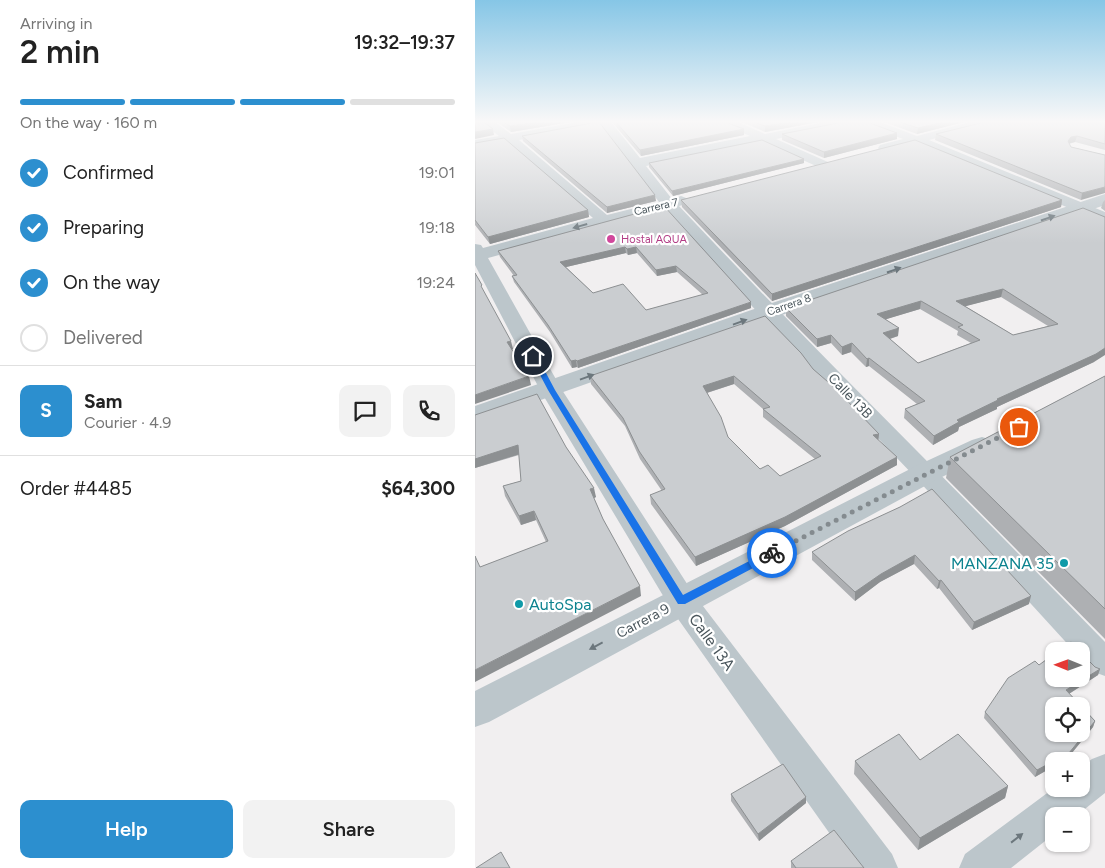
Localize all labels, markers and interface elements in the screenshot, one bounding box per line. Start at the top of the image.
text: Arriving in [20,14,92,33]
text: 19:32–19:37 [354,31,455,54]
text: 2 min [20,33,100,71]
text: On the way · 160 m [20,113,157,132]
icon: check [20,159,48,187]
text: Confirmed [63,161,154,184]
text: 19:01 [418,163,455,182]
street label: Carrera 7 [633,196,679,218]
icon: check [20,214,48,242]
one-way arrow [1041,214,1056,221]
text: Preparing [63,216,144,239]
text: 19:18 [419,218,455,237]
one-way arrow [572,223,587,231]
marker: Hostal AQUA [605,233,617,245]
place label: Hostal AQUA [621,233,687,246]
one-way arrow [887,265,902,273]
icon: check [20,269,48,297]
text: On the way [63,271,160,294]
text: 19:24 [416,273,455,292]
street label: Carrera 8 [765,291,813,319]
one-way arrow [733,318,748,325]
text: Delivered [63,326,143,349]
pin [512,335,554,377]
icon: home [519,342,547,370]
street label: Calle 13B [824,370,876,422]
one-way arrow [580,373,595,380]
button: chat [339,385,391,437]
button: phone [403,385,455,437]
text: Sam [84,390,122,413]
text: S [40,399,52,422]
pin [998,406,1040,448]
text: Courier · 4.9 [84,413,171,432]
icon: bag [1005,413,1033,441]
text: Order #4485 [20,477,132,500]
text: $64,300 [381,477,455,500]
courier [747,528,797,578]
icon: bike [758,539,786,567]
place label: MANZANA 35 [951,554,1054,573]
marker: MANZANA 35 [1058,557,1070,569]
place label: AutoSpa [529,595,592,614]
marker: AutoSpa [513,598,525,610]
street label: Carrera 9 [614,600,672,642]
street label: Calle 13A [685,610,739,674]
one-way arrow [589,642,603,650]
north arrow [1045,642,1090,688]
map controls [1045,642,1090,852]
button: locate [1045,697,1090,742]
button: + [1045,752,1090,797]
button: Help [20,800,233,858]
button: Share [243,800,455,858]
button: − [1045,807,1090,852]
one-way arrow [1011,833,1024,844]

